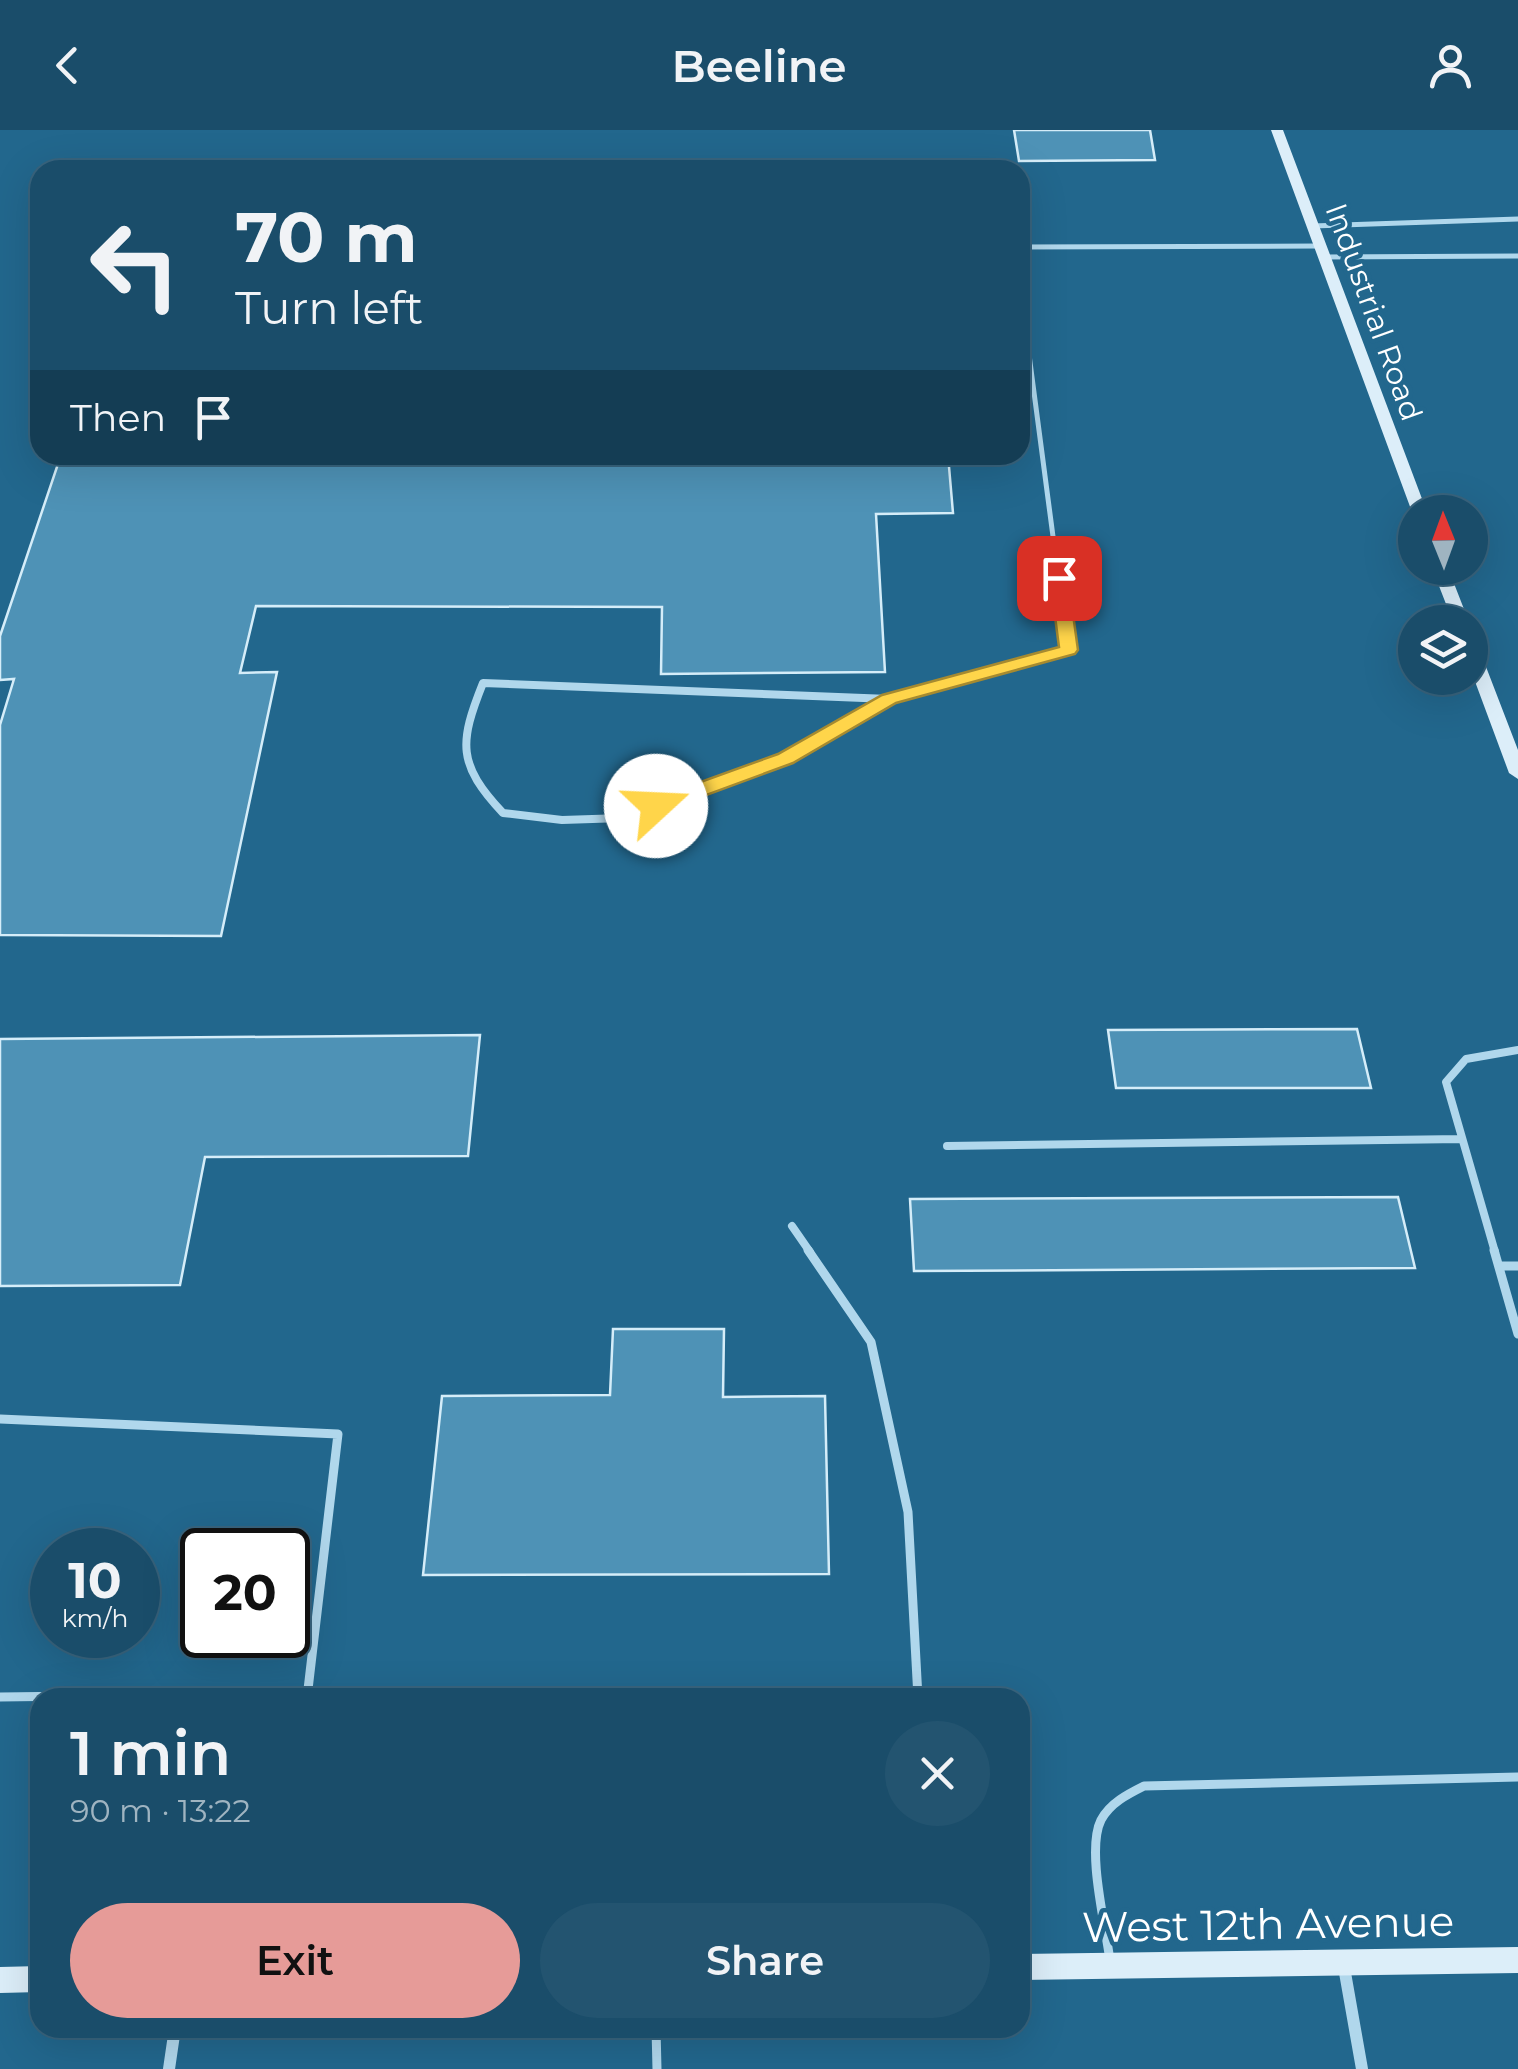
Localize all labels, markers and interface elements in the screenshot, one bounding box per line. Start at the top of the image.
icon: back [40,38,95,93]
text: Beeline [671,38,847,93]
icon: person [1423,38,1478,93]
text: 70 m [235,194,418,280]
street label: Industrial Road [1318,198,1430,426]
icon: left [70,200,200,330]
text: Turn left [235,280,423,335]
icon: arrive [186,390,241,445]
text: Then [70,394,166,441]
north arrow [1398,495,1488,585]
map controls [1398,495,1488,695]
pin [1017,536,1102,621]
icon: arrive [1032,551,1087,606]
button: layers [1398,605,1488,695]
position arrow [604,754,708,858]
speed limit sign: 20 [180,1528,310,1658]
text: 10 [68,1550,122,1611]
text: km/h [62,1603,128,1633]
text: 1 min [70,1717,231,1790]
button: close [885,1721,990,1826]
text: 90 m · 13:22 [70,1791,251,1830]
street label: West 12th Avenue [1081,1895,1455,1953]
button: Exit [70,1903,520,2018]
button: Share [540,1903,990,2018]

